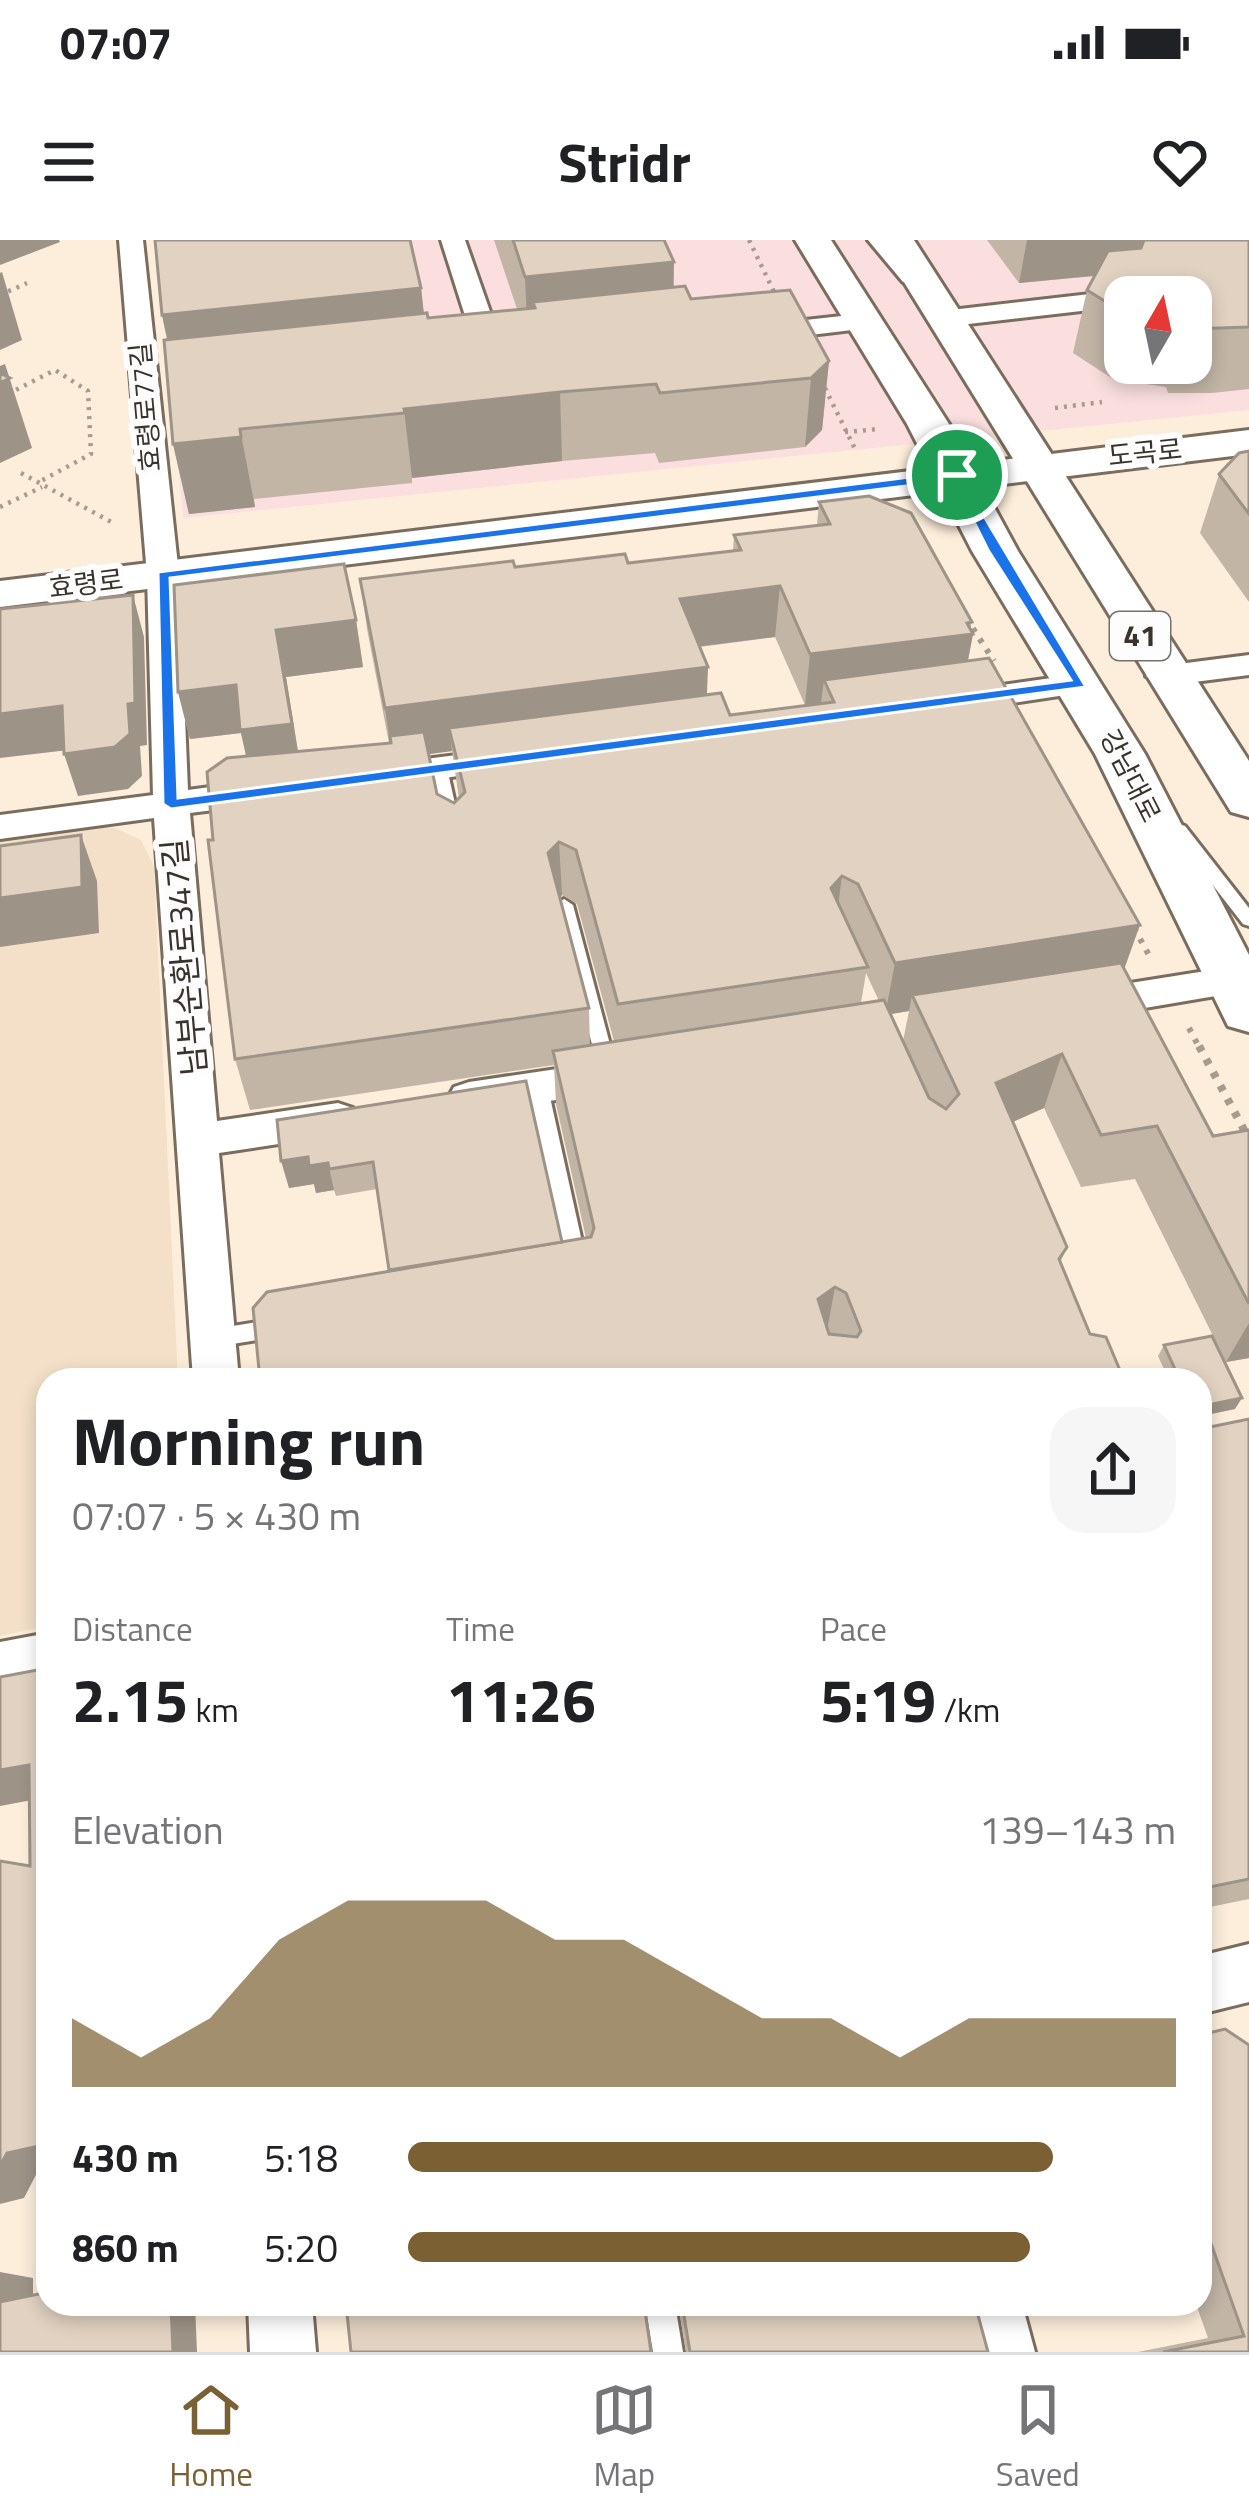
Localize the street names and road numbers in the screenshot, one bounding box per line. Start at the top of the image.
street label: 효령로77길 [118,341,171,473]
street label: 도곡로 [1106,427,1184,476]
street label: 효령로 [46,558,125,607]
road number: 41 [1110,612,1170,660]
street label: 강남대로 [1091,722,1172,829]
street label: 남부순환로347길 [149,836,219,1078]

